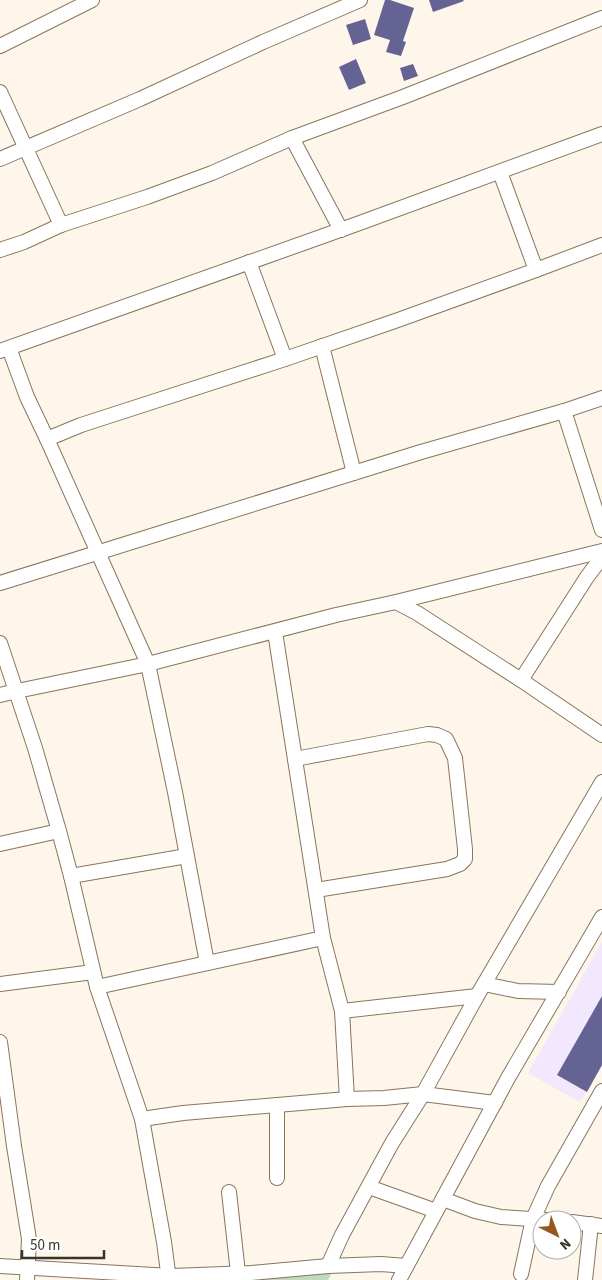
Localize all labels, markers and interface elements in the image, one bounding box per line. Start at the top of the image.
north arrow [532,1210,582,1260]
scale bar [22,1228,105,1260]
text: N [555,1233,575,1254]
text: 50 m [30,1235,60,1256]

